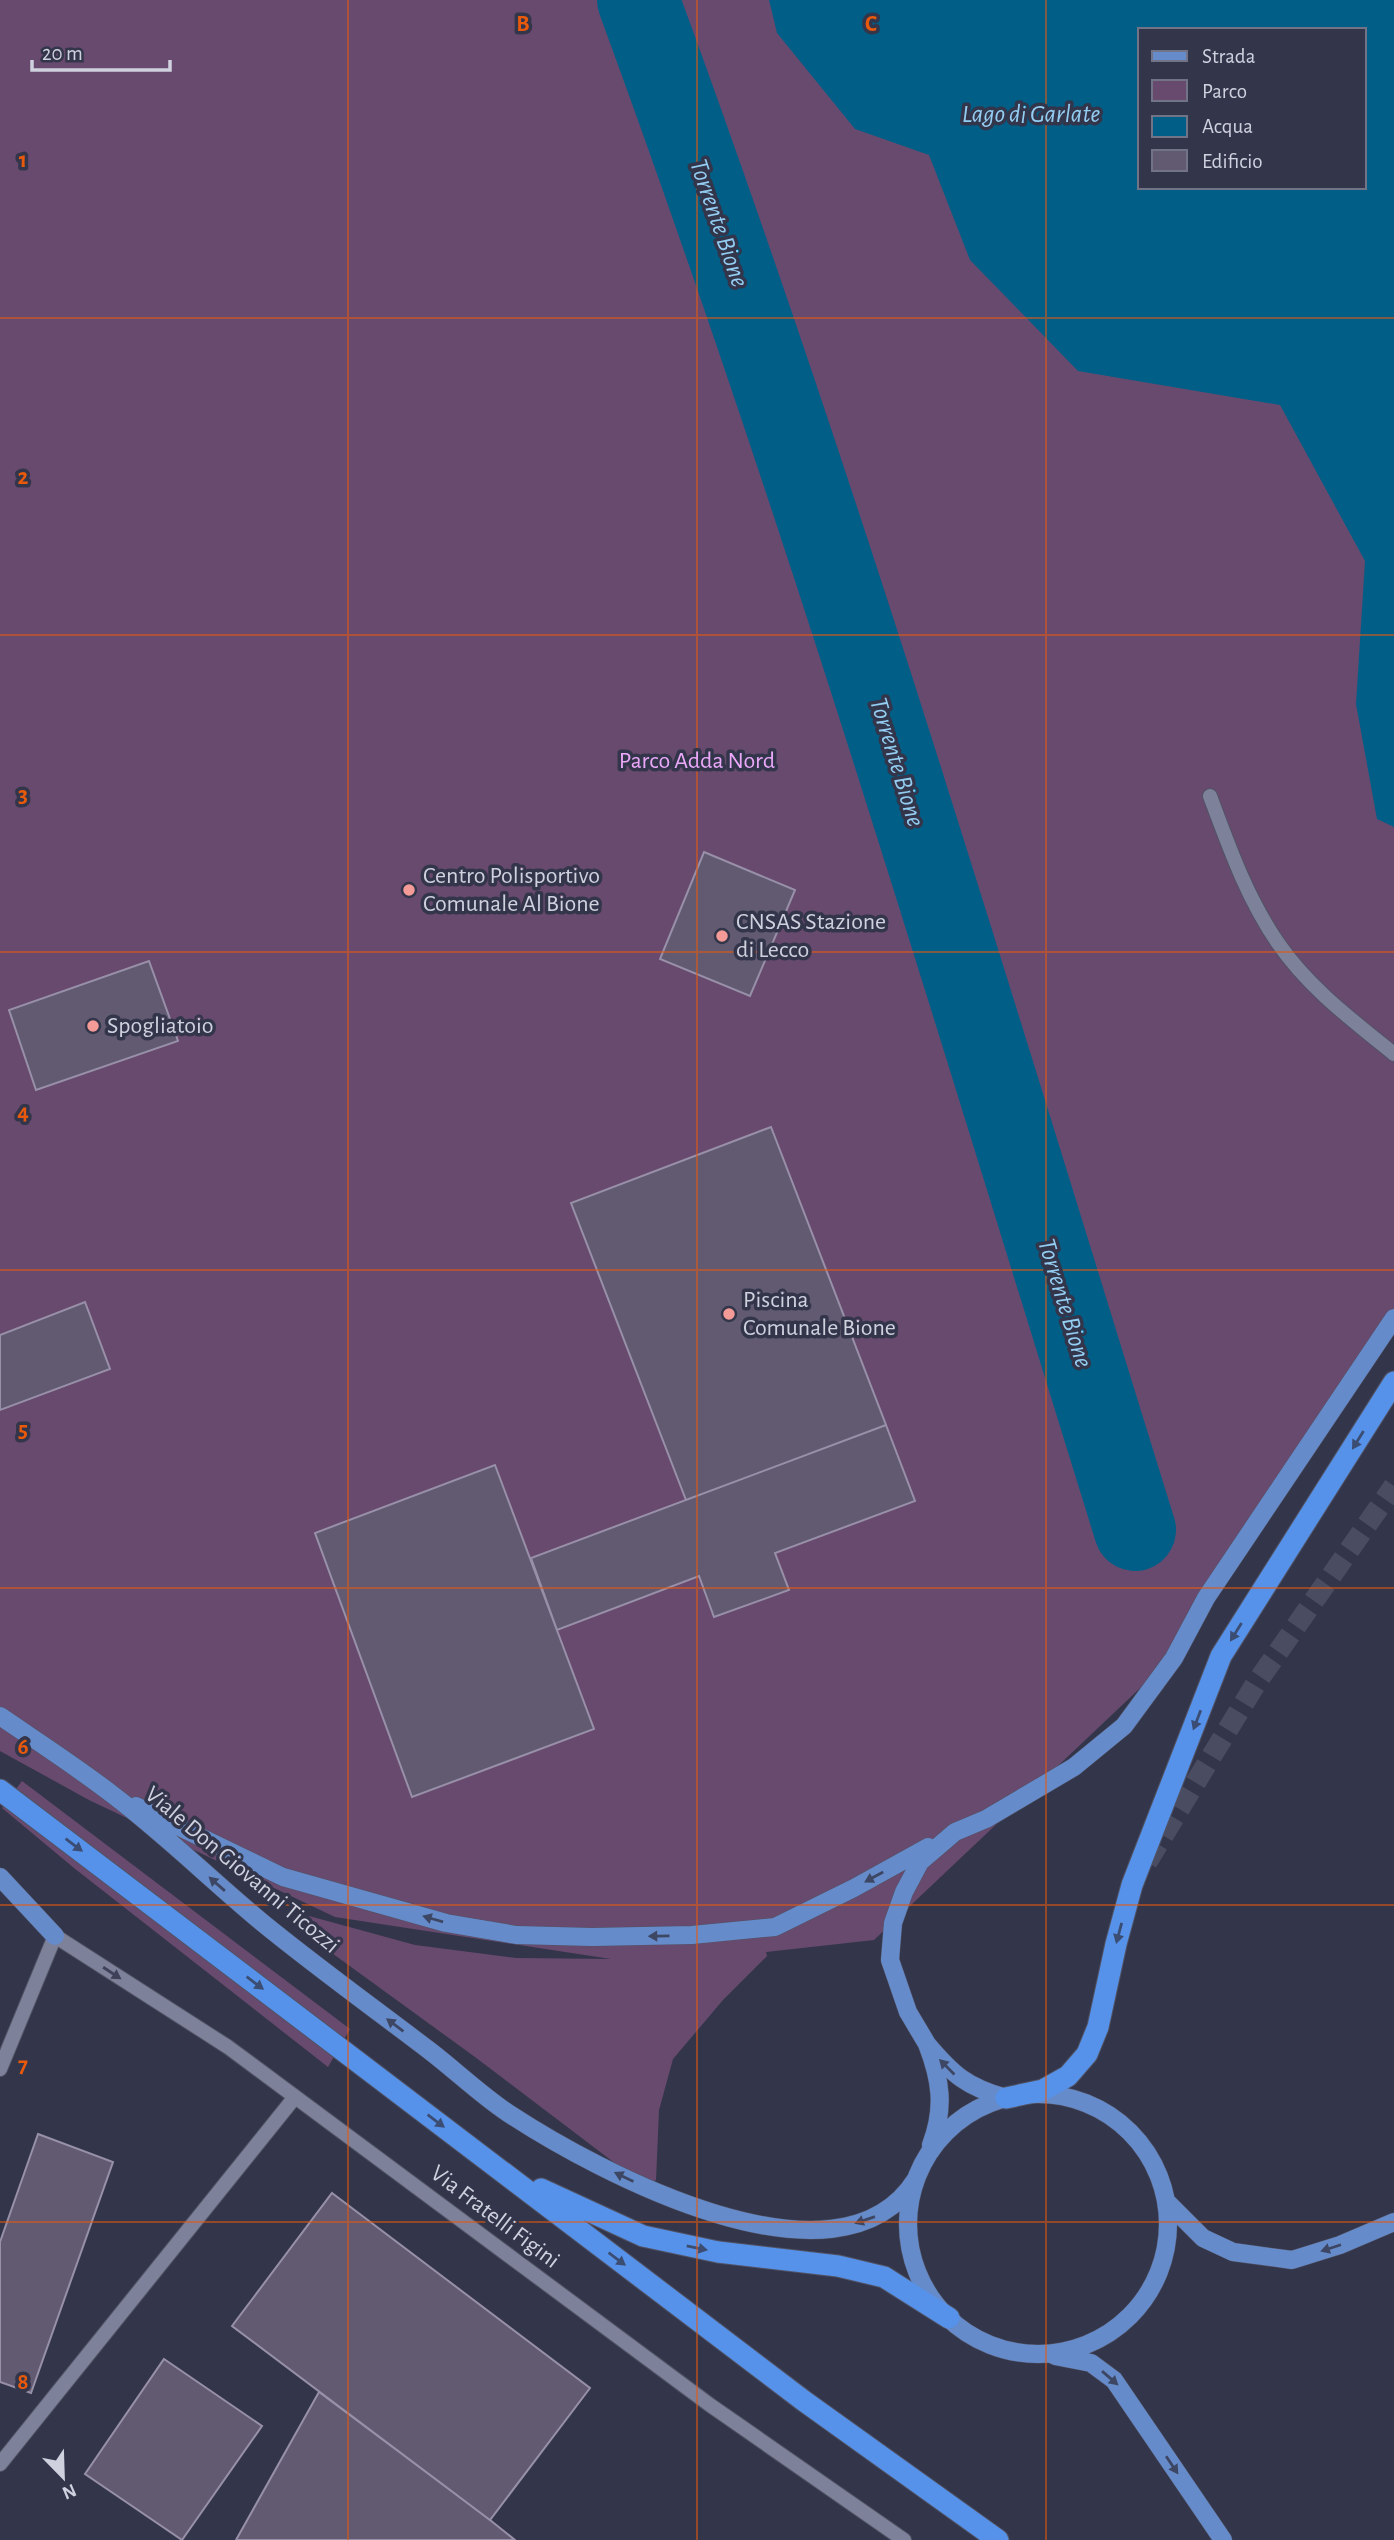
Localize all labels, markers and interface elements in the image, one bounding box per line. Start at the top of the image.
text: B [516,13,530,36]
text: C [865,13,877,36]
scale bar [32,28,170,72]
legend [1138,28,1366,189]
text: 20 m [42,43,83,64]
text: Strada [1202,46,1256,67]
text: Parco [1202,81,1247,102]
water label: Lago di Garlate [962,101,1101,127]
text: Acqua [1202,116,1253,137]
text: 1 [19,149,27,172]
text: Edificio [1202,151,1263,172]
water label: Torrente Bione [685,156,753,291]
text: 2 [18,466,29,489]
water label: Torrente Bione [865,694,929,830]
park label: Parco Adda Nord [619,749,775,773]
text: 3 [18,784,28,807]
place label: Centro Polisportivo Comunale Al Bione [423,864,600,916]
marker: Centro Polisportivo Comunale Al Bione [401,882,417,898]
place label: CNSAS Stazione di Lecco [736,910,886,962]
marker: CNSAS Stazione di Lecco [714,928,730,944]
place label: Spogliatoio [107,1014,214,1038]
marker: Spogliatoio [85,1018,101,1034]
text: 4 [17,1101,29,1124]
water label: Torrente Bione [1033,1235,1097,1371]
place label: Piscina Comunale Bione [743,1288,896,1340]
marker: Piscina Comunale Bione [721,1306,737,1322]
text: 5 [18,1419,28,1442]
one-way arrow [1351,1430,1364,1450]
one-way arrow [1230,1623,1243,1642]
one-way arrow [1191,1709,1202,1730]
text: 6 [17,1736,29,1759]
street label: Viale Don Giovanni Ticozzi [140,1782,344,1958]
one-way arrow [65,1838,83,1852]
one-way arrow [864,1871,884,1883]
one-way arrow [208,1876,226,1892]
one-way arrow [422,1914,443,1924]
one-way arrow [1113,1923,1124,1945]
one-way arrow [648,1930,670,1942]
one-way arrow [103,1966,121,1980]
one-way arrow [246,1976,264,1990]
one-way arrow [387,2017,405,2032]
text: 7 [18,2054,28,2077]
one-way arrow [940,2059,956,2076]
one-way arrow [427,2114,445,2128]
street label: Via Fratelli Figini [426,2161,564,2273]
one-way arrow [614,2171,634,2182]
one-way arrow [854,2215,875,2226]
one-way arrow [686,2242,708,2253]
one-way arrow [1320,2243,1341,2254]
one-way arrow [608,2251,626,2265]
one-way arrow [1101,2370,1119,2386]
text: 8 [17,2371,29,2394]
north arrow [28,2442,98,2512]
one-way arrow [1165,2456,1179,2474]
text: N [59,2480,79,2503]

